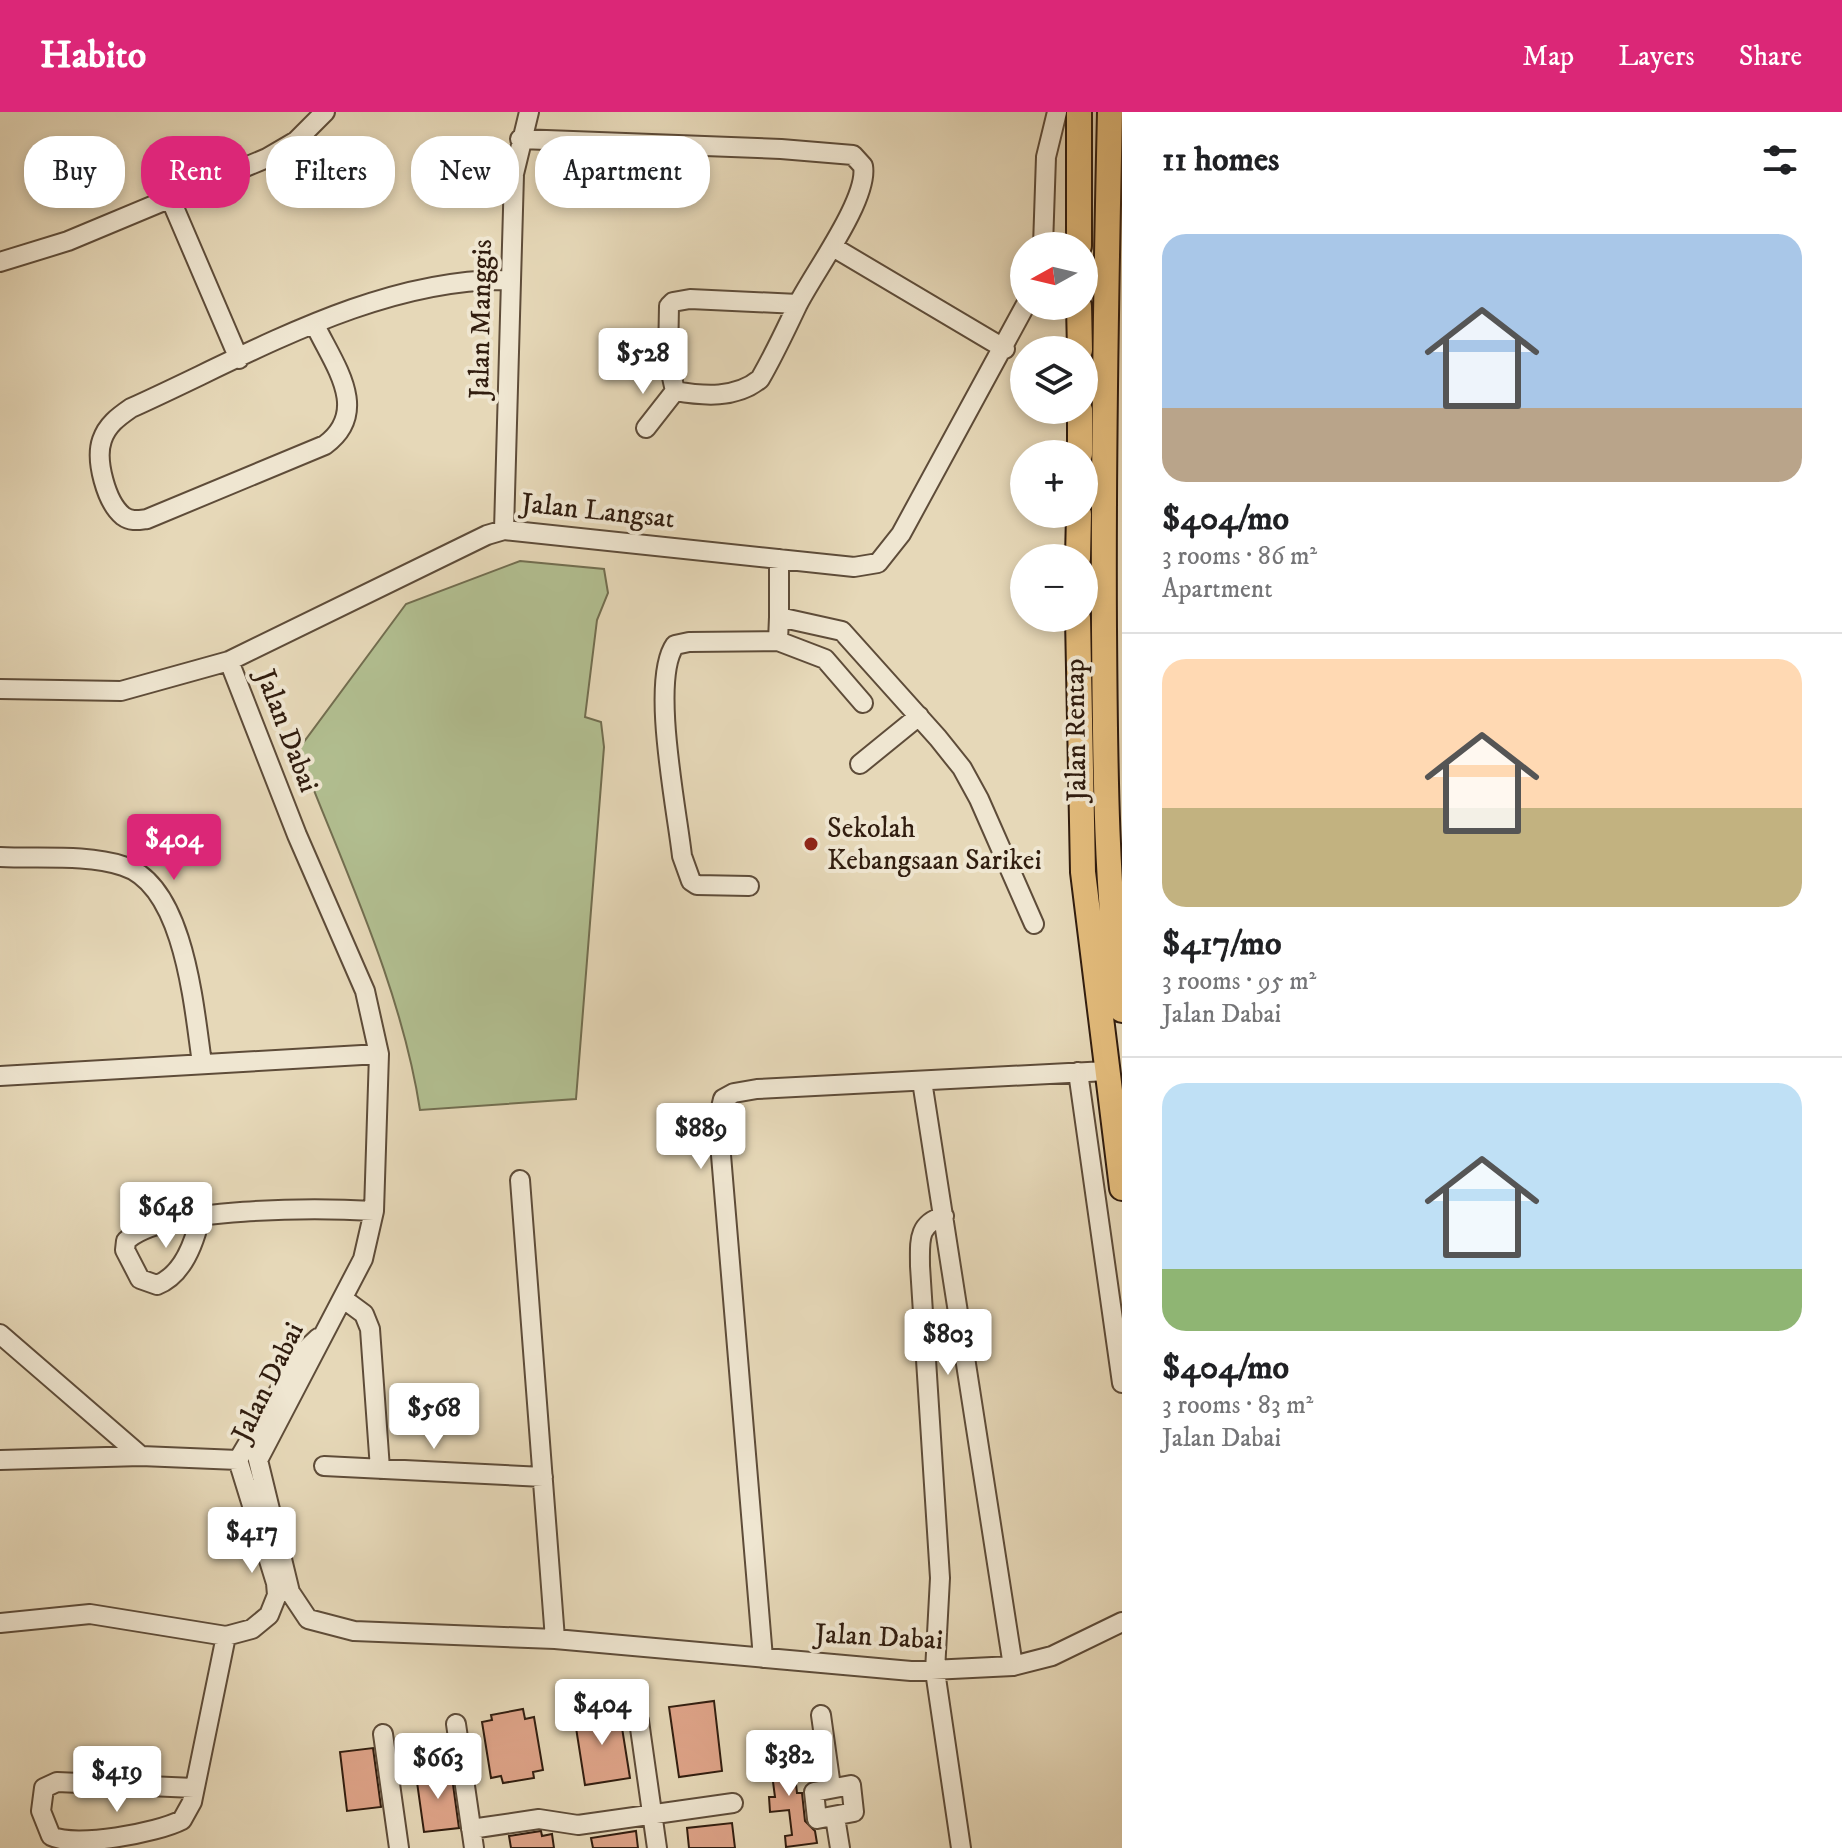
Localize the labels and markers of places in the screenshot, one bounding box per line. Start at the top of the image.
pin: $528 [596,328,690,396]
place label: Sekolah Kebangsaan Sarikei [827,811,1042,878]
pin: $404 [127,814,221,882]
marker: Sekolah Kebangsaan Sarikei [802,835,820,853]
pin: $889 [654,1103,748,1171]
pin: $648 [119,1182,213,1250]
pin: $803 [901,1309,995,1377]
pin: $568 [387,1383,481,1451]
pin: $417 [205,1507,299,1575]
pin: $404 [555,1679,649,1747]
pin: $382 [742,1730,836,1798]
pin: $663 [391,1733,485,1801]
pin: $419 [70,1746,164,1814]

